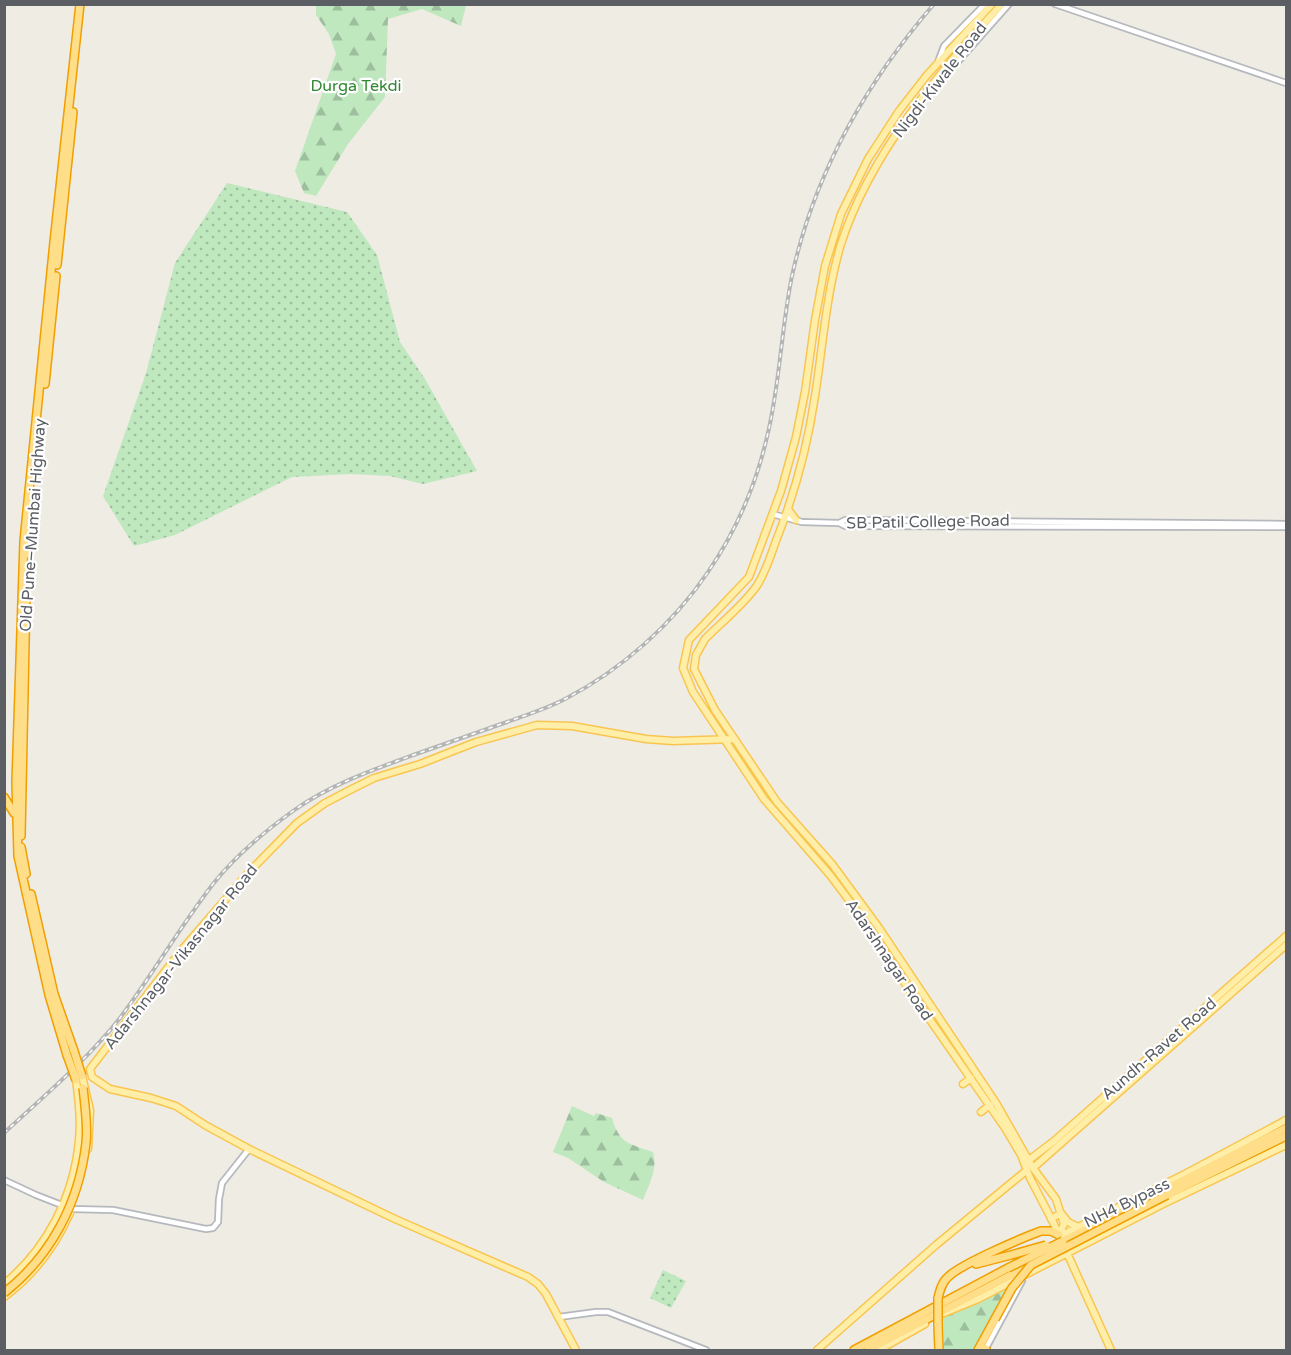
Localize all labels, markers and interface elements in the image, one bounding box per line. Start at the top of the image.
street label: Nigdi-Kiwale Road [889,18,991,142]
park label: Durga Tekdi [310,76,402,96]
street label: Old Pune–Mumbai Highway [16,417,50,632]
street label: SB Patil College Road [846,511,1010,533]
street label: Adarshnagar-Vikasnagar Road [100,860,262,1054]
street label: Adarshnagar Road [841,895,937,1025]
street label: Aundh-Ravet Road [1097,994,1221,1104]
street label: NH4 Bypass [1081,1174,1173,1232]

